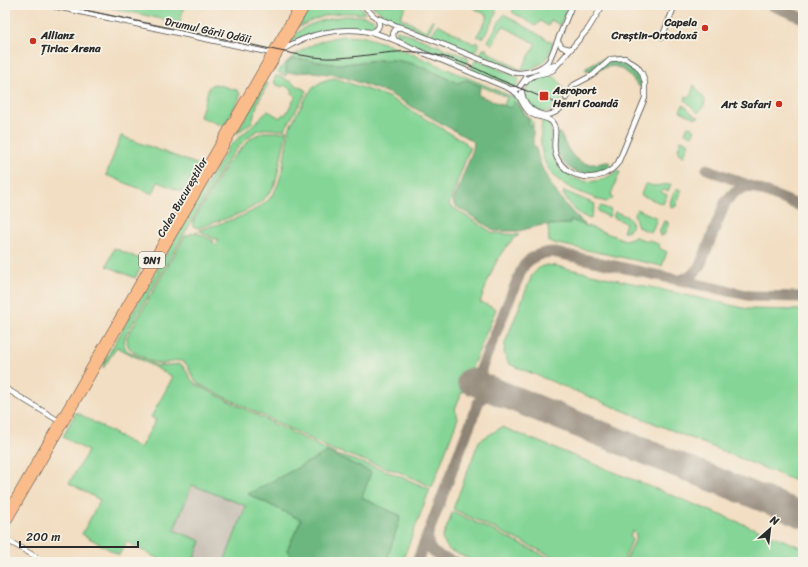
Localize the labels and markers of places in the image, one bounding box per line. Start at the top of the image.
place label: Capela Creștin-Ortodoxă [611,13,698,45]
marker: Capela Creștin-Ortodoxă [700,23,710,33]
place label: Allianz Țiriac Arena [40,26,101,58]
marker: Allianz Țiriac Arena [28,36,38,46]
place label: Aeroport Henri Coandă [552,81,619,113]
marker: Aeroport Henri Coandă [538,90,550,102]
place label: Art Safari [720,95,772,114]
marker: Art Safari [774,99,784,109]

